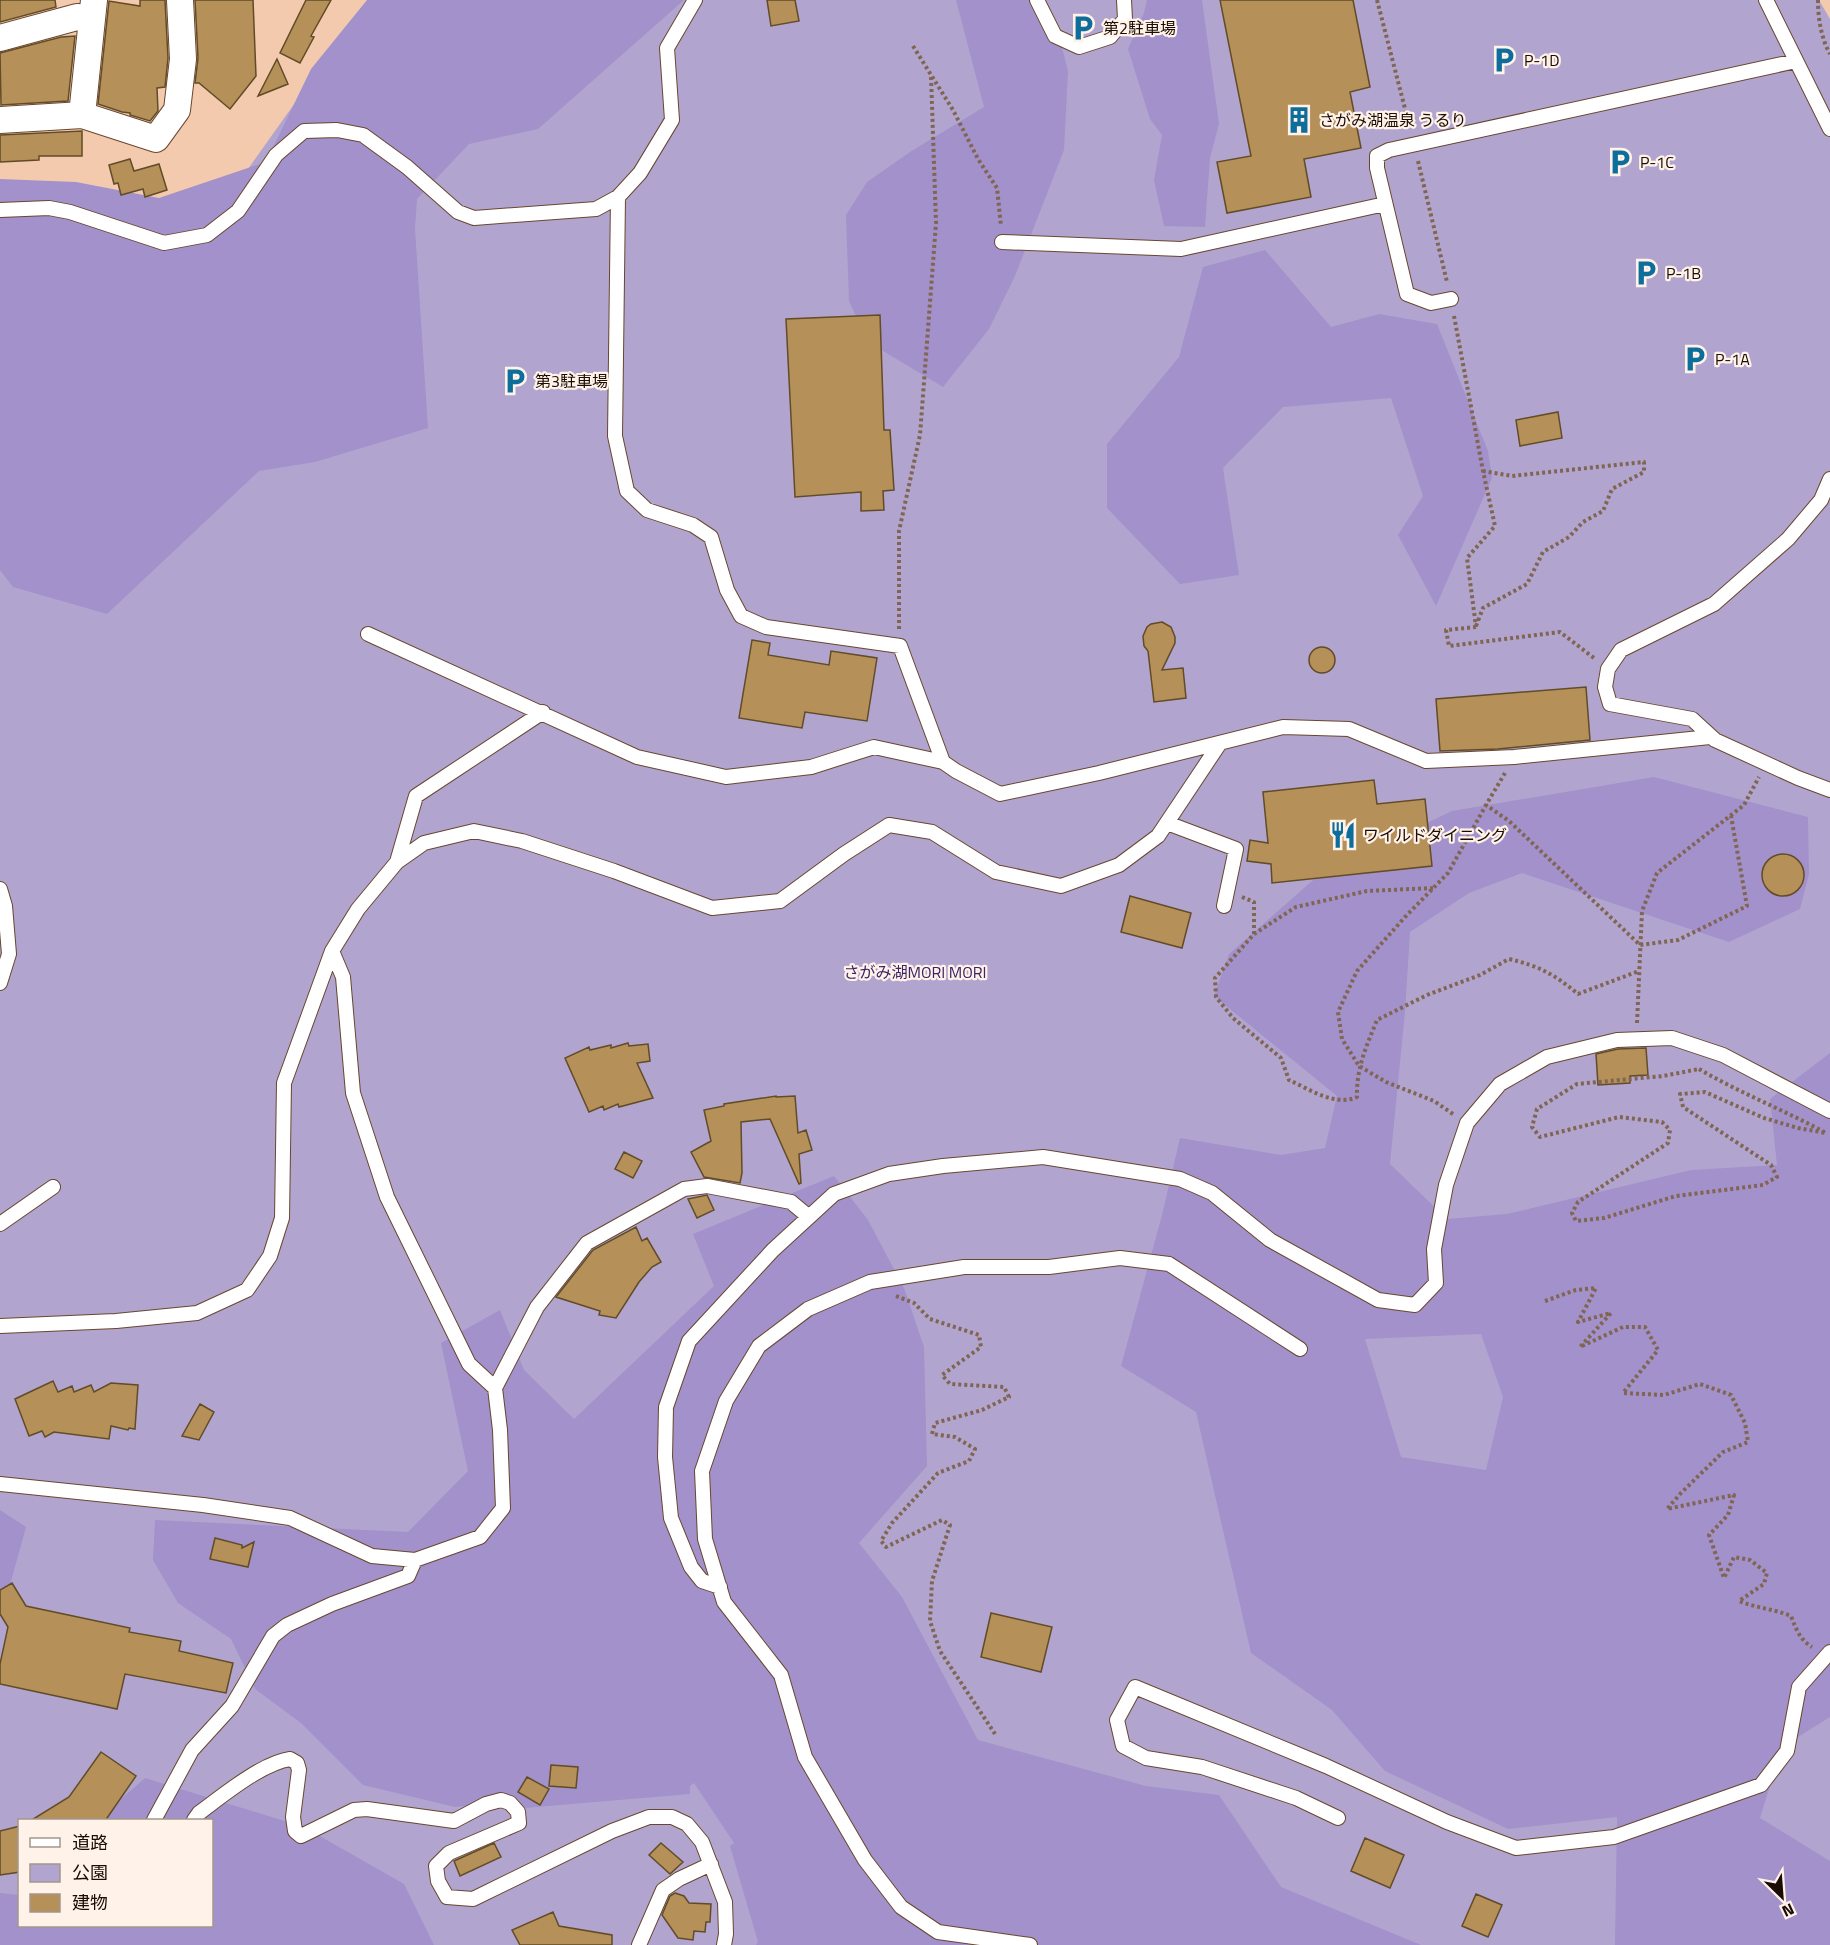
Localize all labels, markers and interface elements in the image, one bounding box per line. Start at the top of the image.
parking icon: 第2駐車場 [1068,13,1098,43]
place label: 第2駐車場 [1103,16,1176,40]
parking icon: P-1D [1489,45,1519,75]
place label: P-1D [1524,48,1560,72]
building icon: さがみ湖温泉 うるり [1284,105,1314,135]
place label: さがみ湖温泉 うるり [1319,108,1467,132]
parking icon: P-1C [1605,147,1635,177]
place label: P-1C [1640,150,1674,174]
parking icon: P-1B [1631,258,1661,288]
place label: P-1B [1666,261,1701,285]
parking icon: P-1A [1680,344,1710,374]
place label: P-1A [1715,347,1750,371]
parking icon: 第3駐車場 [500,366,530,396]
place label: 第3駐車場 [535,369,608,393]
restaurant icon: ワイルドダイニング [1328,820,1358,850]
place label: ワイルドダイニング [1363,823,1507,847]
park label: さがみ湖MORI MORI [843,960,987,984]
legend [18,1819,213,1927]
text: 道路 [72,1829,108,1856]
text: 公園 [72,1859,108,1886]
north arrow [1752,1867,1812,1927]
text: 建物 [72,1889,108,1916]
text: N [1778,1897,1798,1924]

